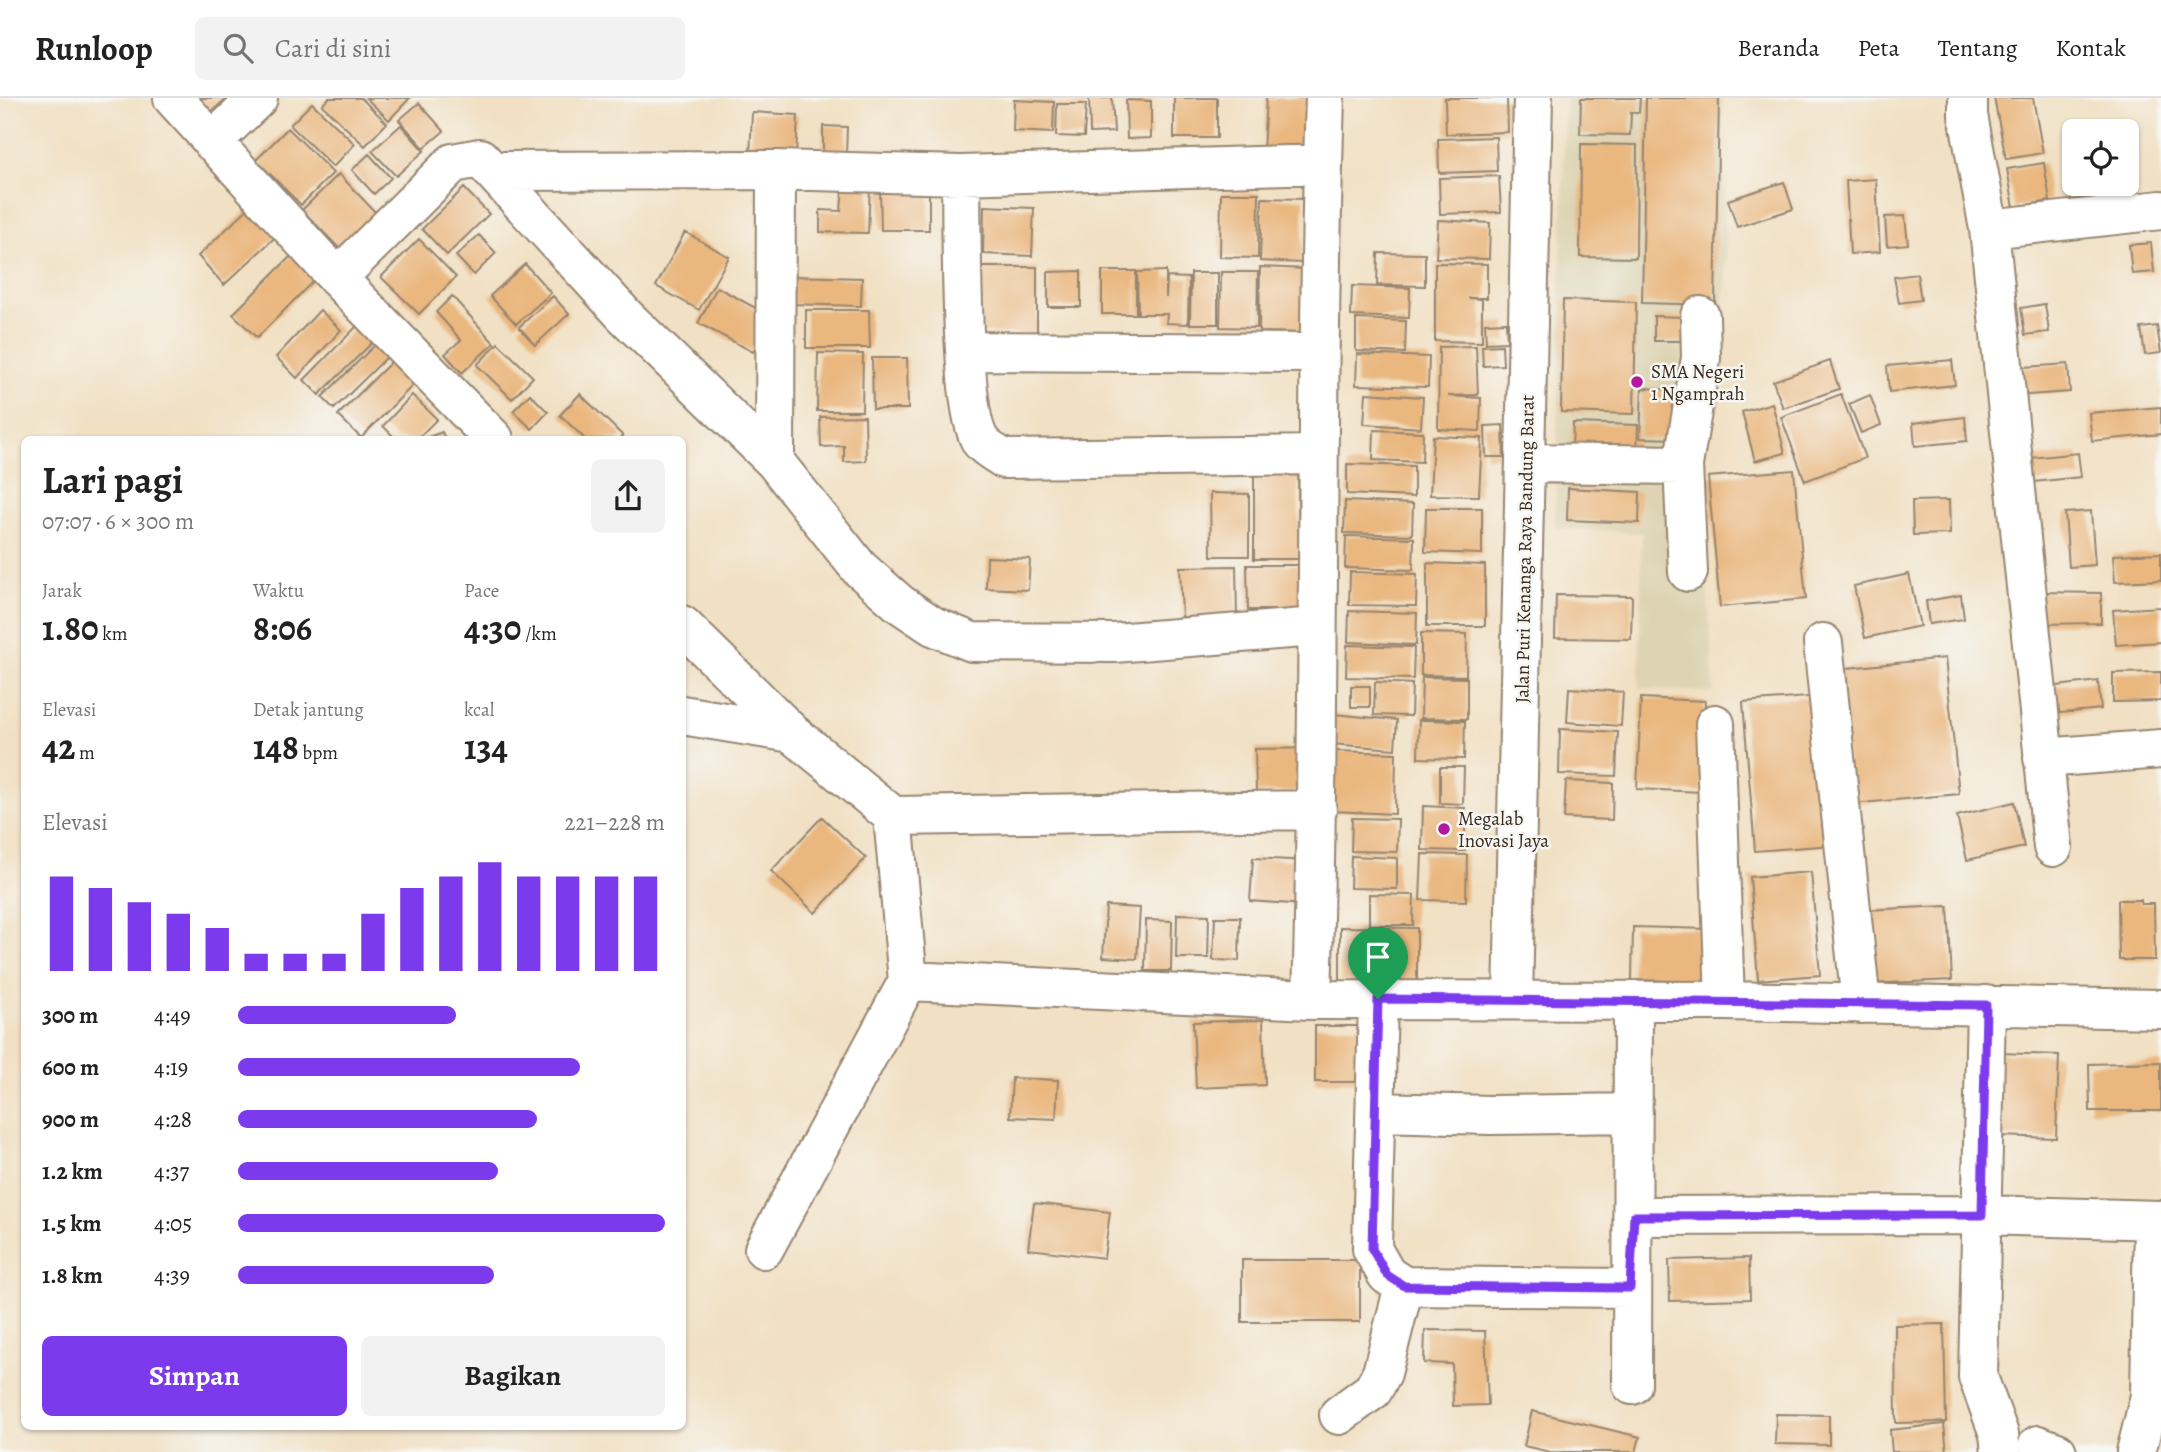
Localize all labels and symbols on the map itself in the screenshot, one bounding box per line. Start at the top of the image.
place label: SMA Negeri 1 Ngamprah [1651,359,1745,407]
marker: SMA Negeri 1 Ngamprah [1629,374,1645,390]
street label: Jalan Puri Kenanga Raya Bandung Barat [1509,395,1541,703]
place label: Megalab Inovasi Jaya [1458,806,1549,854]
marker: Megalab Inovasi Jaya [1436,821,1452,837]
pin [1348,927,1408,999]

